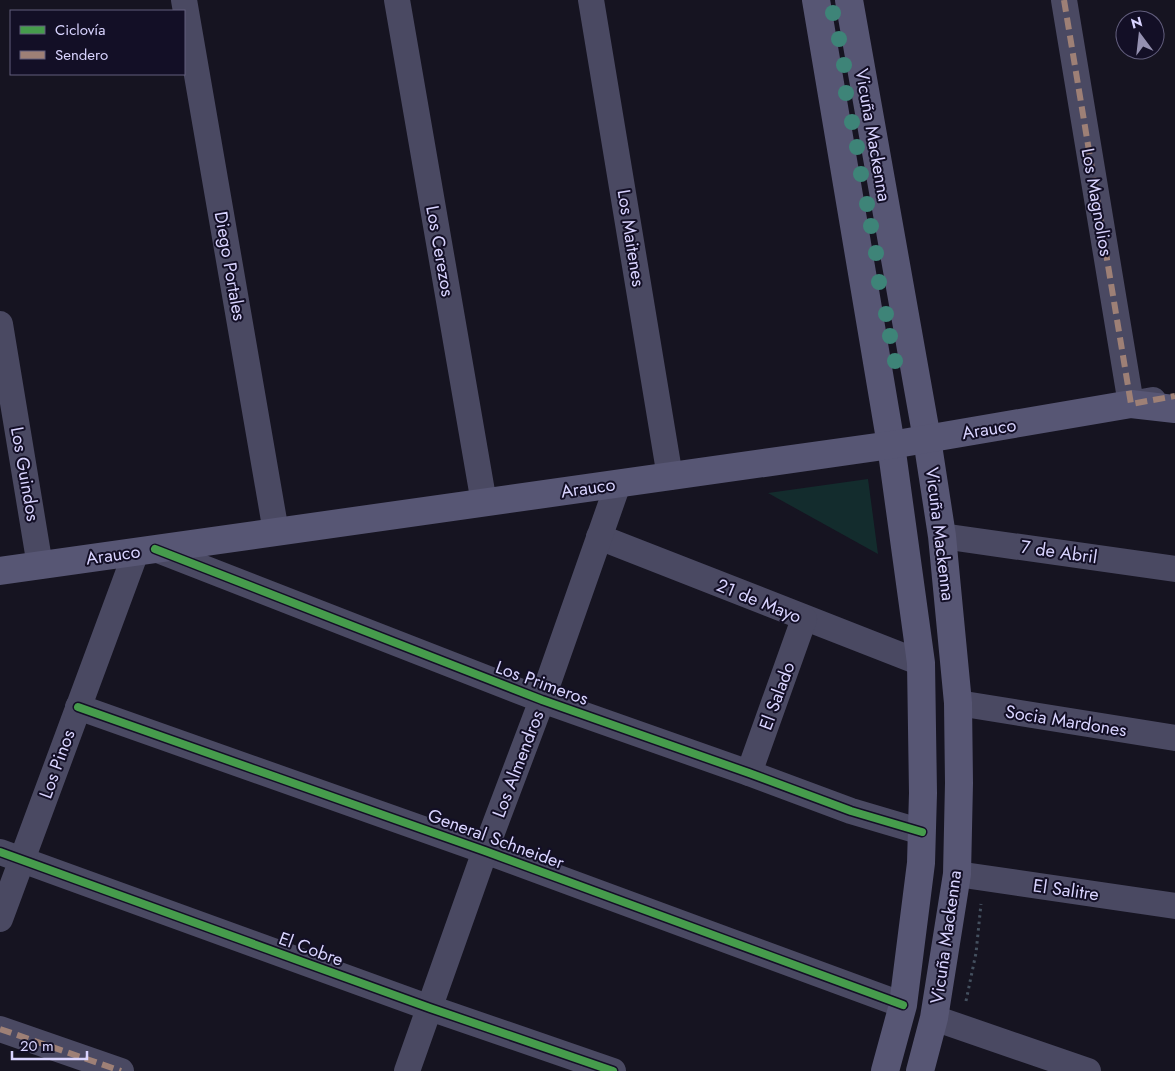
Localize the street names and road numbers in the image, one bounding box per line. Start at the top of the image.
street label: Vicuña Mackenna [849,67,897,203]
street label: Los Magnolios [1075,146,1119,258]
street label: Los Maitenes [610,188,652,288]
street label: Los Cerezos [419,203,461,299]
street label: Diego Portales [208,209,252,323]
street label: Arauco [960,412,1018,446]
street label: Los Guindos [4,425,46,523]
street label: Vicuña Mackenna [919,466,961,602]
street label: Arauco [559,471,617,505]
street label: 7 de Abril [1019,534,1099,570]
street label: Arauco [84,538,142,572]
street label: 21 de Mayo [713,572,805,630]
street label: Los Primeros [492,654,592,712]
street label: El Salado [753,658,801,734]
street label: Socia Mardones [1003,699,1129,743]
street label: Los Almendros [486,707,550,821]
street label: Los Pinos [33,726,81,802]
street label: General Schneider [424,802,569,876]
street label: Vicuña Mackenna [924,869,968,1005]
street label: El Salitre [1031,873,1101,907]
street label: El Cobre [275,925,347,973]

